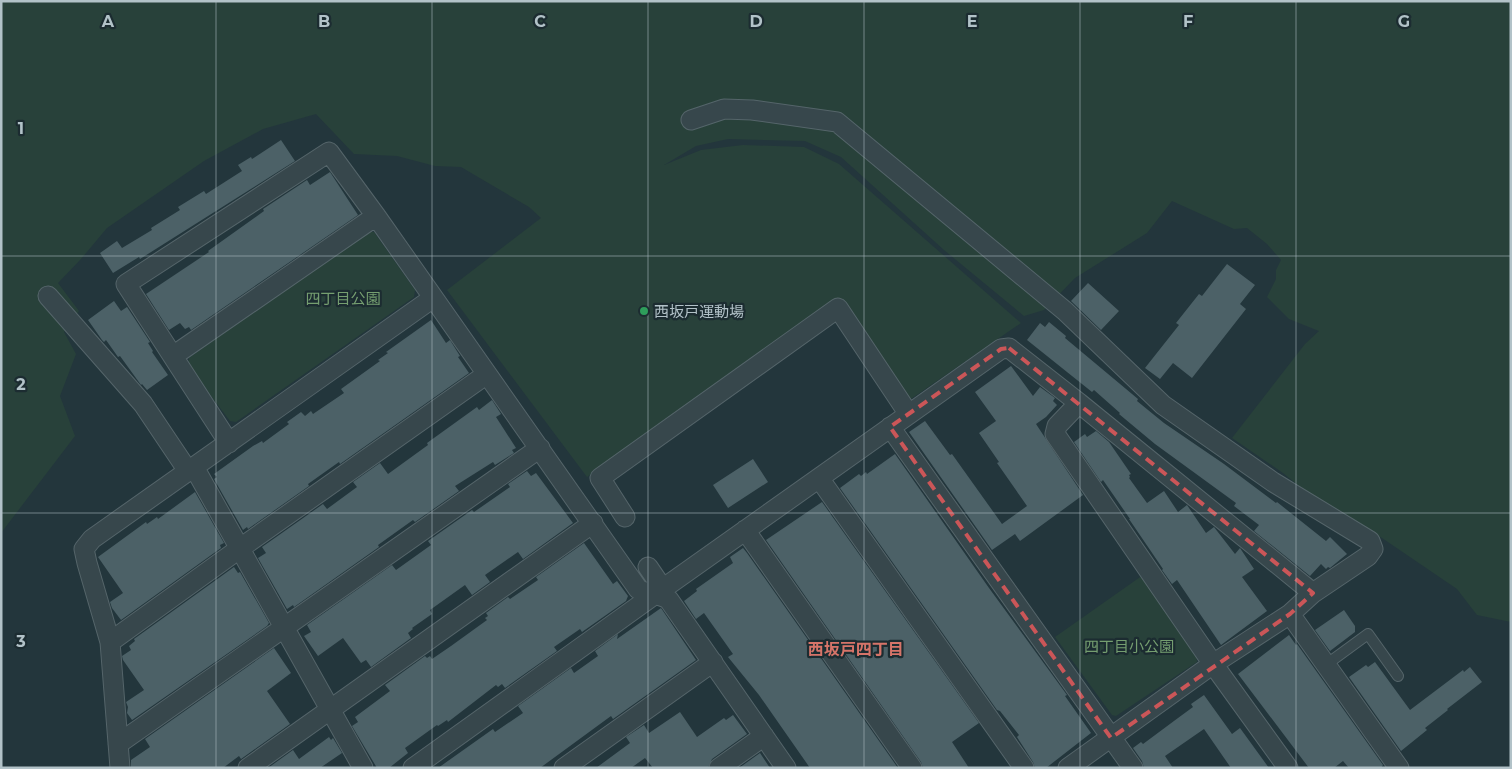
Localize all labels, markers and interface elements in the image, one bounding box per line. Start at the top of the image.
text: A [101,12,115,31]
text: B [318,12,330,31]
text: C [534,12,546,31]
text: D [749,12,763,31]
text: E [967,12,977,31]
text: F [1183,12,1193,31]
text: G [1398,12,1410,31]
text: 1 [18,119,24,138]
park label: 四丁目公園 [305,289,381,308]
place label: 西坂戸運動場 [654,302,744,321]
marker: 西坂戸運動場 [638,305,650,317]
text: 2 [16,375,26,394]
text: 3 [15,632,26,651]
park label: 四丁目小公園 [1084,637,1174,656]
district label: 西坂戸四丁目 [808,640,904,659]

